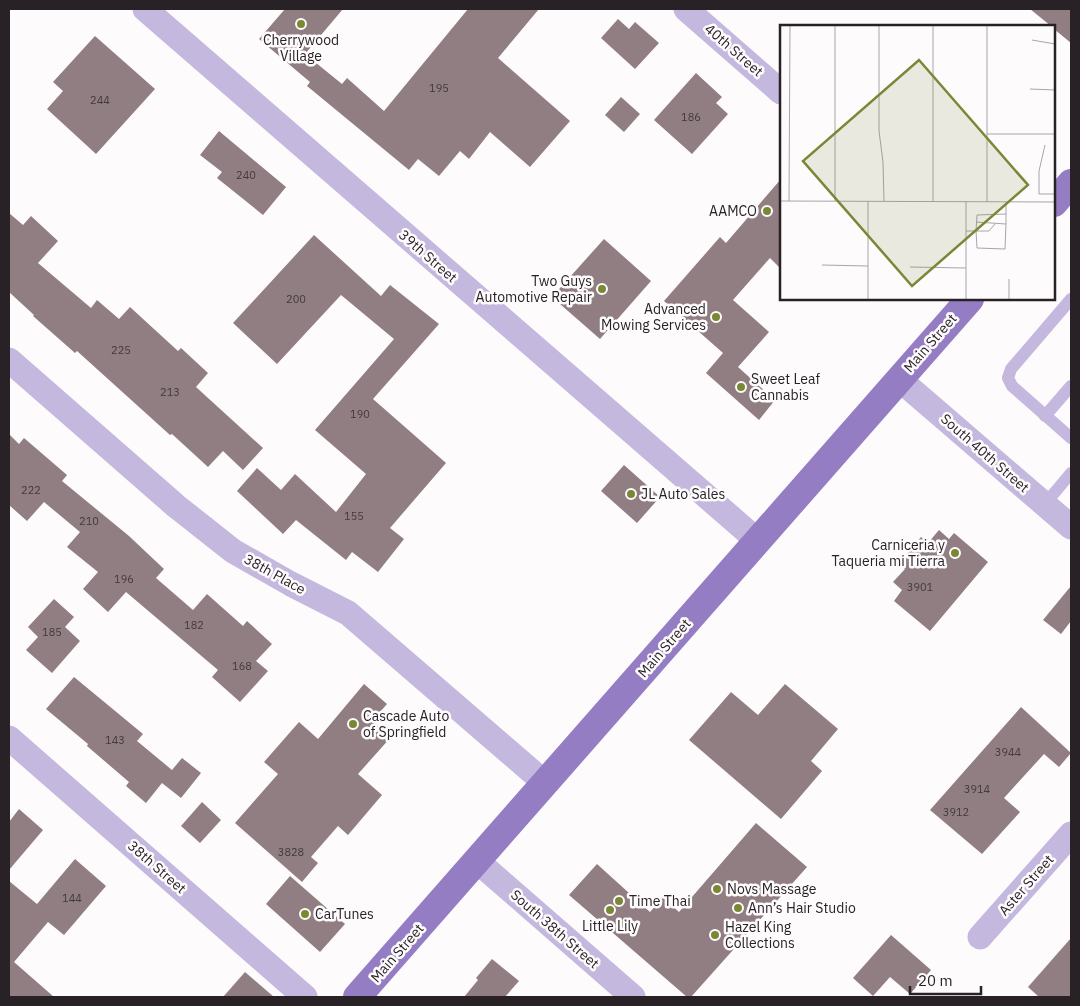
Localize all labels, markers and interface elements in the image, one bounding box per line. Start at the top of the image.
marker: Cherrywood Village [295,18,307,30]
street label: 40th Street [701,20,767,80]
inset map [780,25,1055,300]
place label: Cherrywood Village [263,31,339,65]
house number: 195 [429,81,449,95]
house number: 244 [90,93,110,107]
house number: 186 [681,110,701,124]
house number: 240 [236,168,256,182]
place label: AAMCO [709,202,757,220]
marker: AAMCO [761,205,773,217]
street label: 39th Street [395,226,461,286]
place label: Two Guys Automotive Repair [475,272,592,306]
marker: Two Guys Automotive Repair [596,283,608,295]
house number: 200 [286,292,306,306]
place label: Advanced Mowing Services [601,300,706,334]
street label: Main Street [900,310,960,376]
marker: Advanced Mowing Services [710,311,722,323]
house number: 225 [111,343,131,357]
place label: Sweet Leaf Cannabis [751,370,820,404]
marker: Sweet Leaf Cannabis [735,381,747,393]
house number: 213 [160,385,180,399]
house number: 190 [350,407,370,421]
street label: South 40th Street [937,410,1033,496]
house number: 222 [21,483,41,497]
place label: JL Auto Sales [641,485,725,503]
marker: JL Auto Sales [625,488,637,500]
house number: 155 [344,509,364,523]
house number: 210 [79,514,99,528]
place label: Carniceria y Taqueria mi Tierra [831,536,946,570]
marker: Carniceria y Taqueria mi Tierra [949,547,961,559]
street label: 38th Place [241,550,309,598]
house number: 196 [114,572,134,586]
house number: 3901 [907,580,934,594]
street label: Main Street [634,615,694,681]
house number: 182 [184,618,204,632]
house number: 185 [42,625,62,639]
house number: 168 [232,659,252,673]
place label: Cascade Auto of Springfield [363,707,449,741]
marker: Cascade Auto of Springfield [347,718,359,730]
house number: 143 [105,733,125,747]
house number: 3944 [995,745,1022,759]
house number: 3914 [964,782,991,796]
house number: 3912 [943,805,969,819]
street label: 38th Street [124,837,190,897]
house number: 3828 [278,845,304,859]
street label: Aster Street [995,851,1057,919]
place label: Novs Massage [727,880,817,898]
marker: Novs Massage [711,883,723,895]
street label: South 38th Street [507,886,603,972]
house number: 144 [62,891,82,905]
place label: Time Thai [629,892,691,910]
marker: Time Thai [613,895,625,907]
place label: Ann’s Hair Studio [748,899,856,917]
marker: Ann’s Hair Studio [732,902,744,914]
marker: Little Lily [604,904,616,916]
place label: CarTunes [315,905,374,923]
marker: CarTunes [299,908,311,920]
place label: Little Lily [582,917,638,935]
place label: Hazel King Collections [725,918,795,952]
street label: Main Street [367,920,427,986]
marker: Hazel King Collections [709,929,721,941]
scale bar [910,964,981,996]
text: 20 m [918,971,953,990]

